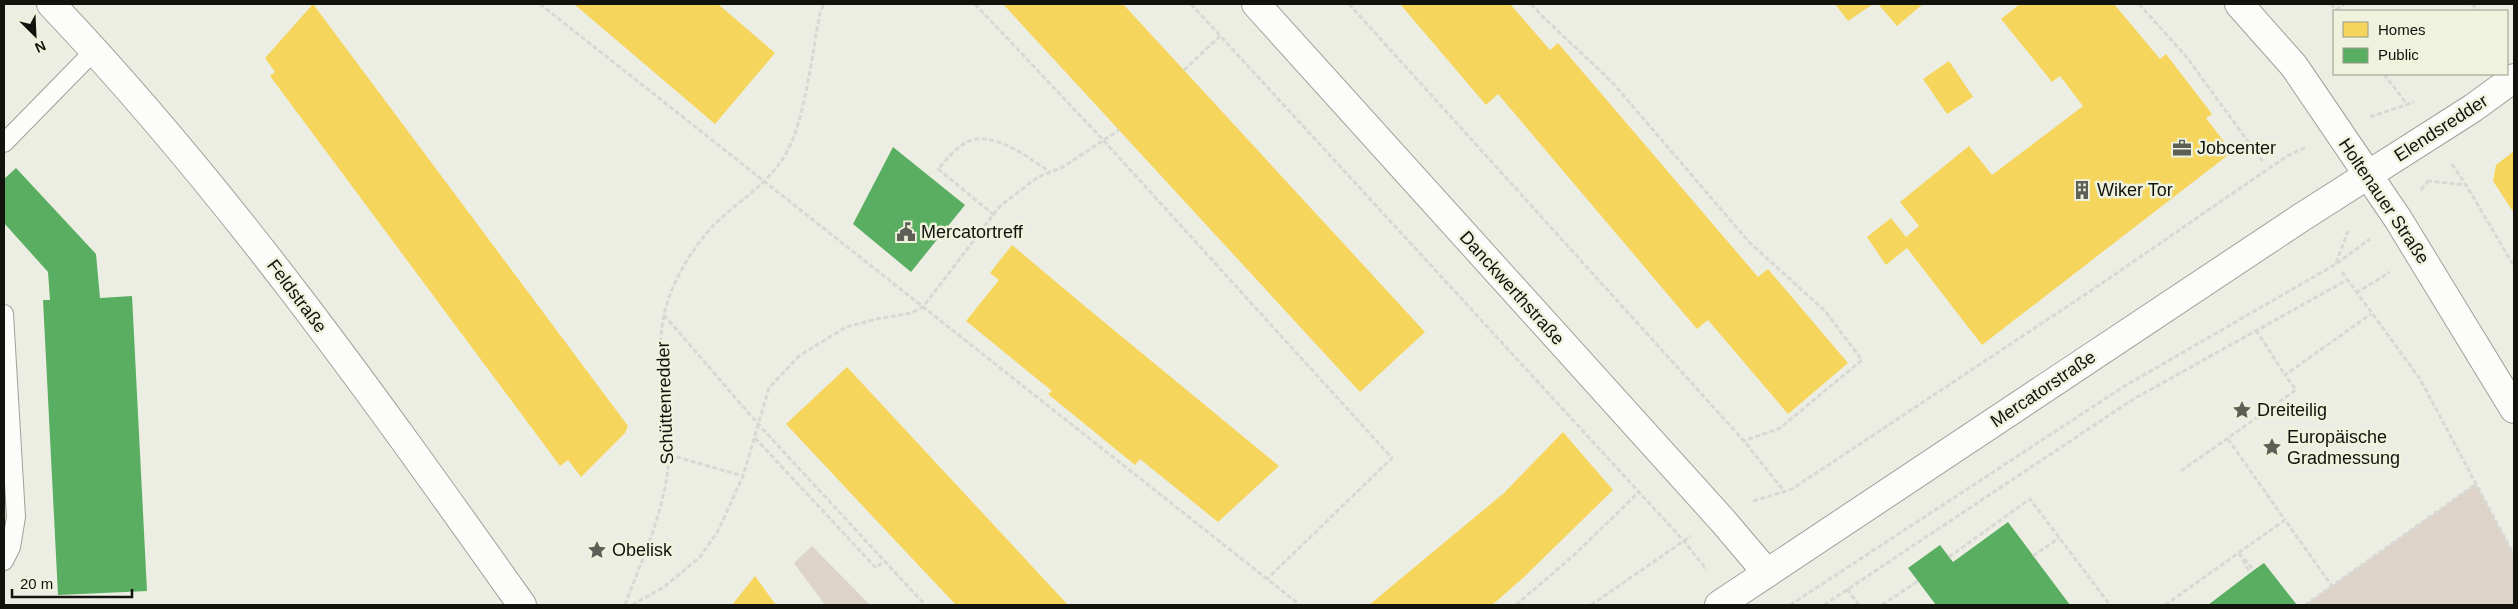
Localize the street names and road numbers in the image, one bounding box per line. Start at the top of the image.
street label: Elendsredder [2391,90,2491,166]
street label: Holtenauer Straße [2335,134,2433,268]
street label: Danckwerthstraße [1456,227,1568,349]
street label: Feldstraße [263,256,331,336]
street label: Schüttenredder [653,341,677,465]
street label: Mercatorstraße [1987,347,2099,431]

